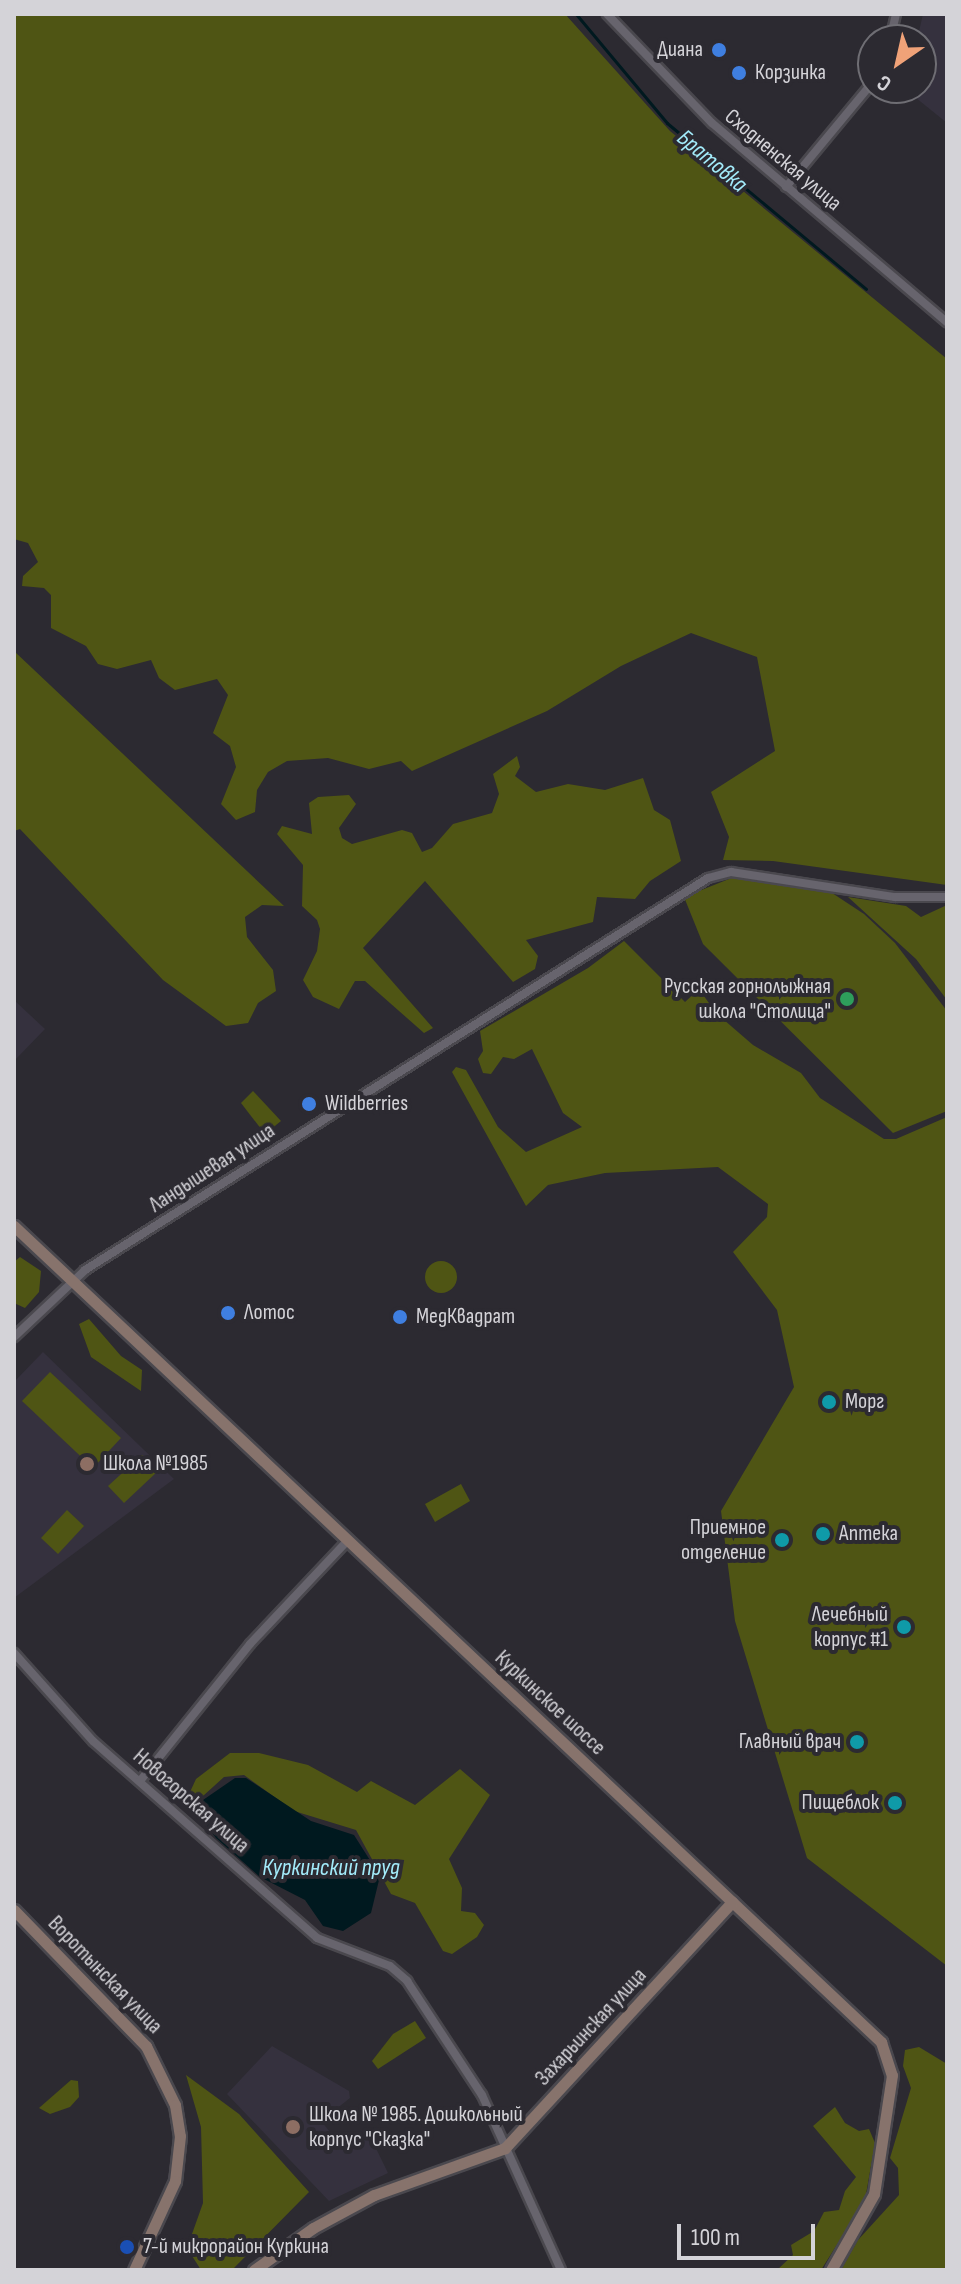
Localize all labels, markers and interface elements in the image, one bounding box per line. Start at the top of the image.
north arrow [857,24,937,104]
place label: Диана [657,37,703,63]
marker: Диана [710,41,728,59]
place label: Корзинка [755,60,826,86]
marker: Корзинка [730,64,748,82]
text: С [872,68,897,97]
street label: Сходненская улица [719,103,847,217]
water label: Братовка [671,123,753,199]
place label: Русская горнолыжная школа "Столица" [664,973,831,1024]
marker: Русская горнолыжная школа "Столица" [838,990,856,1008]
place label: Wildberries [325,1091,408,1117]
marker: Wildberries [300,1095,318,1113]
street label: Ландышевая улица [144,1118,280,1218]
place label: Лотос [244,1300,295,1326]
marker: Лотос [219,1304,237,1322]
place label: МедКвадрат [416,1304,515,1330]
marker: МедКвадрат [391,1308,409,1326]
place label: Морг [845,1389,884,1415]
marker: Морг [820,1393,838,1411]
place label: Школа №1985 [103,1451,208,1477]
marker: Школа №1985 [78,1455,96,1473]
place label: Приемное отделение [681,1514,766,1566]
place label: Аптека [839,1521,898,1547]
marker: Аптека [814,1525,832,1543]
marker: Приемное отделение [773,1531,791,1549]
place label: Лечебный корпус #1 [812,1601,888,1652]
marker: Лечебный корпус #1 [895,1618,913,1636]
street label: Куркинское шоссе [489,1645,611,1761]
place label: Главный врач [739,1729,841,1755]
marker: Главный врач [848,1733,866,1751]
street label: Новогорская улица [127,1743,255,1859]
place label: Пищеблок [802,1790,879,1816]
marker: Пищеблок [886,1794,904,1812]
water label: Куркинский пруд [262,1854,400,1882]
street label: Воротынская улица [42,1911,168,2039]
street label: Захарьинская улица [530,1963,652,2091]
place label: Школа № 1985. Дошкольный корпус "Сказка" [309,2101,523,2152]
marker: Школа № 1985. Дошкольный корпус "Сказка" [284,2118,302,2136]
scale bar [681,2208,819,2258]
text: 100 m [691,2223,740,2252]
place label: 7-й микрорайон Куркина [143,2234,329,2260]
marker: 7-й микрорайон Куркина [118,2238,136,2256]

